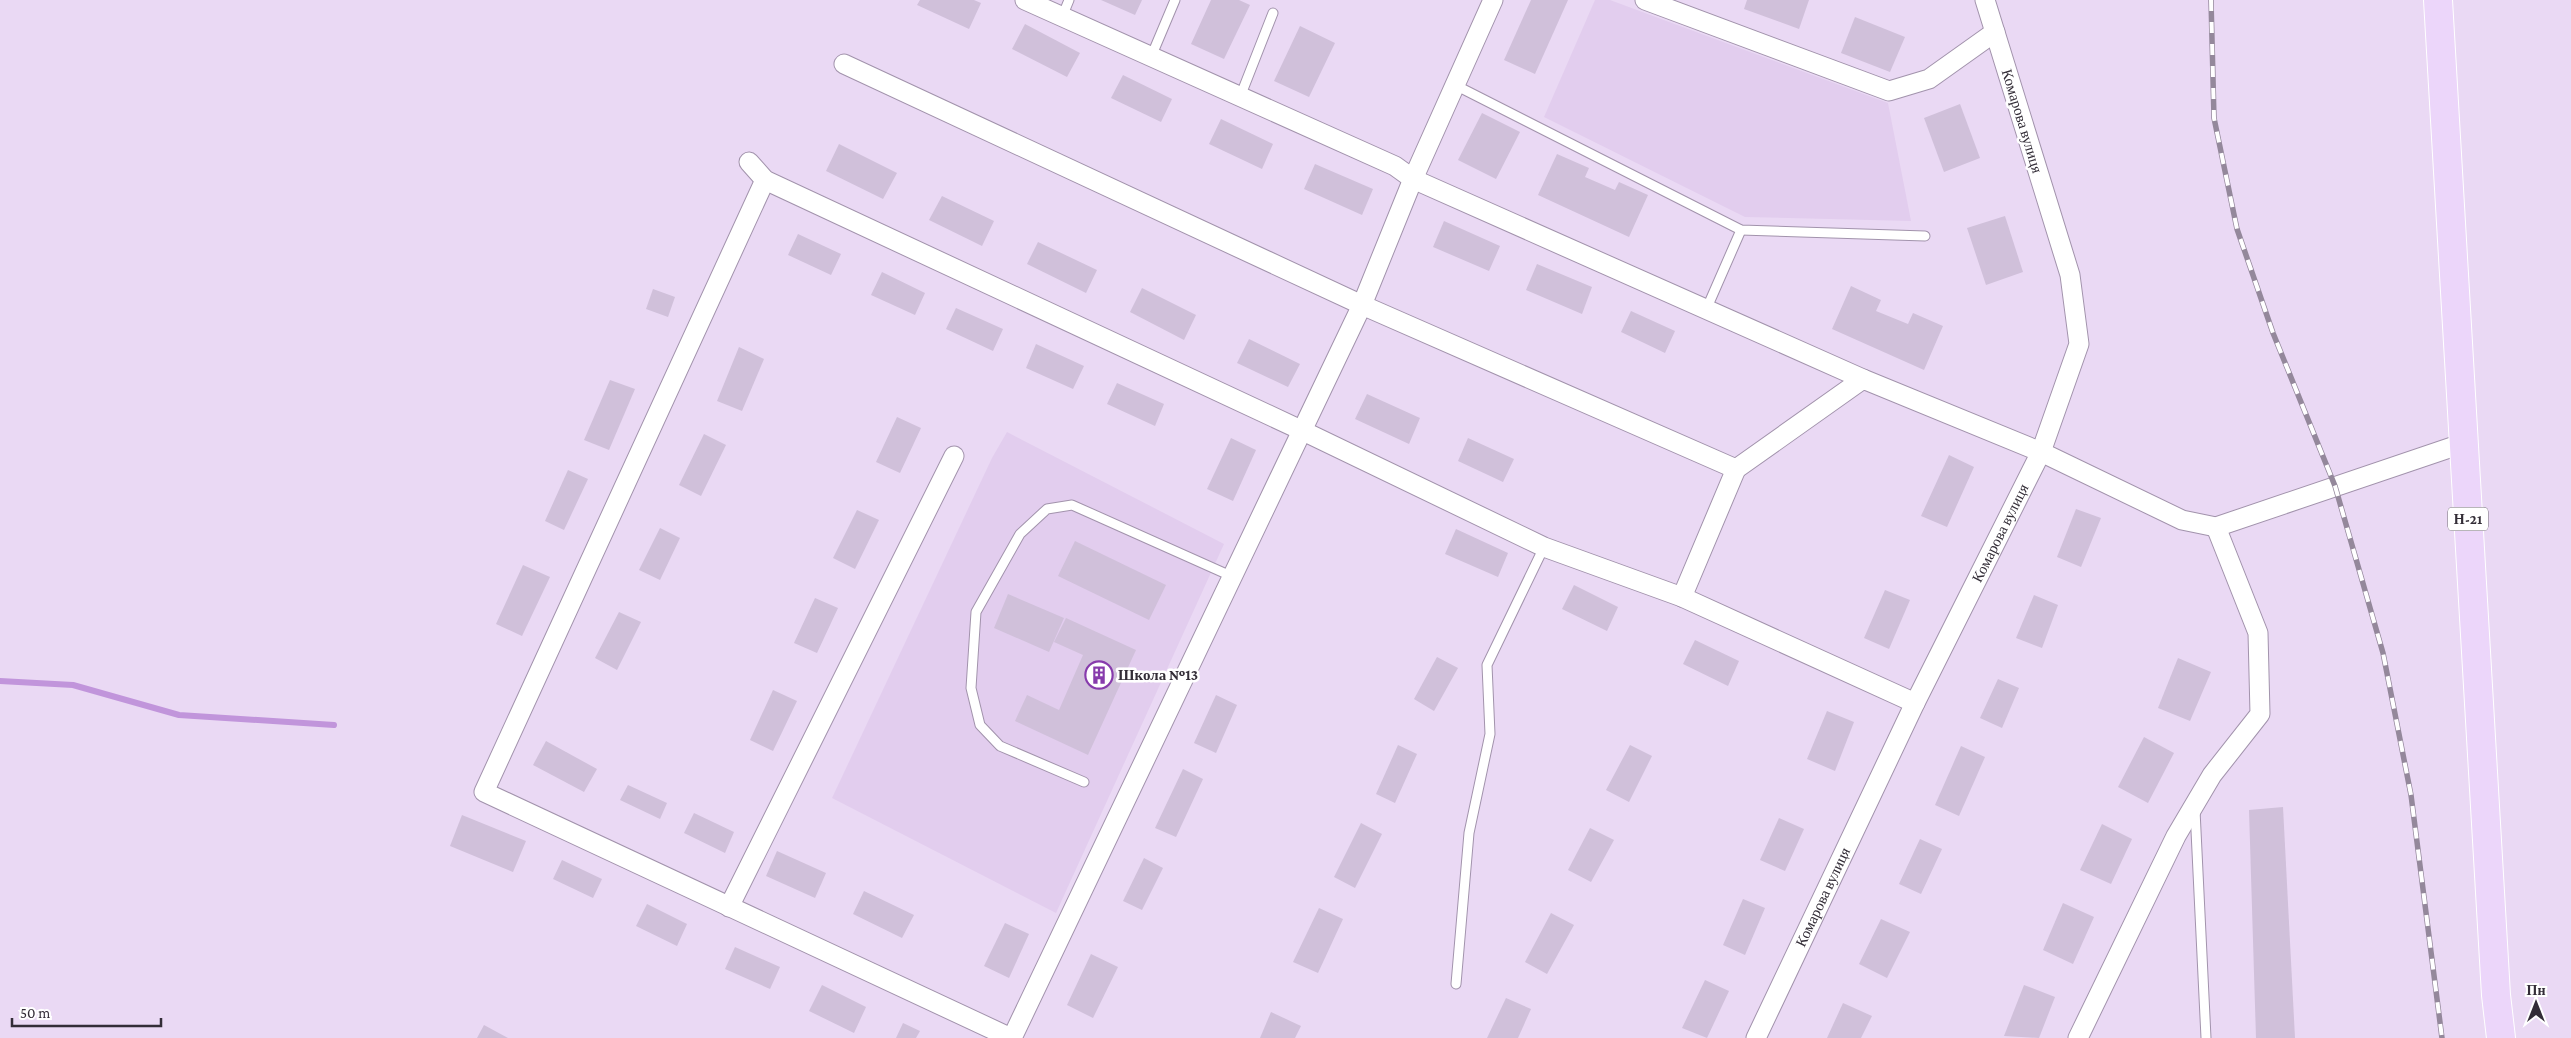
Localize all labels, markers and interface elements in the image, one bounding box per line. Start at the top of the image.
street label: Комарова вулиця [1999,67,2045,175]
street label: Комарова вулиця [1969,481,2032,585]
road number: Н-21 [2448,508,2488,530]
building icon: Школа №13 [1084,660,1114,690]
place label: Школа №13 [1118,667,1198,683]
street label: Комарова вулиця [1793,845,1853,949]
north arrow [2511,978,2561,1028]
text: Пн [2527,982,2545,998]
scale bar [12,996,161,1028]
text: 50 m [20,1005,50,1021]

